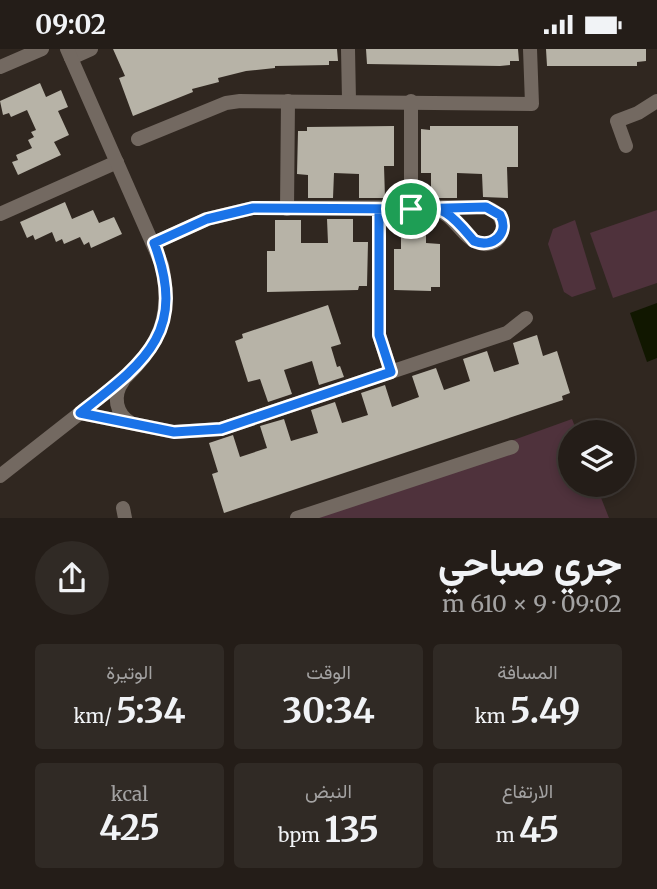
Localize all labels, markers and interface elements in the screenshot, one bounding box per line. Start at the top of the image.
text: 09:02 [35,8,106,41]
pin [381,179,441,239]
icon: arrive [392,190,430,228]
map controls [558,420,635,497]
button: layers [558,420,635,497]
text: جري صباحي [438,539,622,586]
button: share [35,541,109,615]
text: 09:02 · 9 × 610 m [442,589,622,618]
text: الوتيرة [106,660,153,684]
text: الوقت [306,660,351,684]
text: المسافة [497,660,558,684]
text: 5:34 [116,689,186,733]
text: 30:34 [282,689,375,733]
text: 5.49 [510,689,580,733]
text: /km [73,704,116,728]
text: km [475,704,510,728]
text: النبض [305,779,352,803]
text: الارتفاع [502,779,553,803]
text: kcal [111,782,148,806]
text: 425 [99,806,160,850]
text: 135 [325,808,379,852]
text: 45 [519,808,559,852]
text: bpm [278,823,325,847]
text: m [496,823,519,847]

